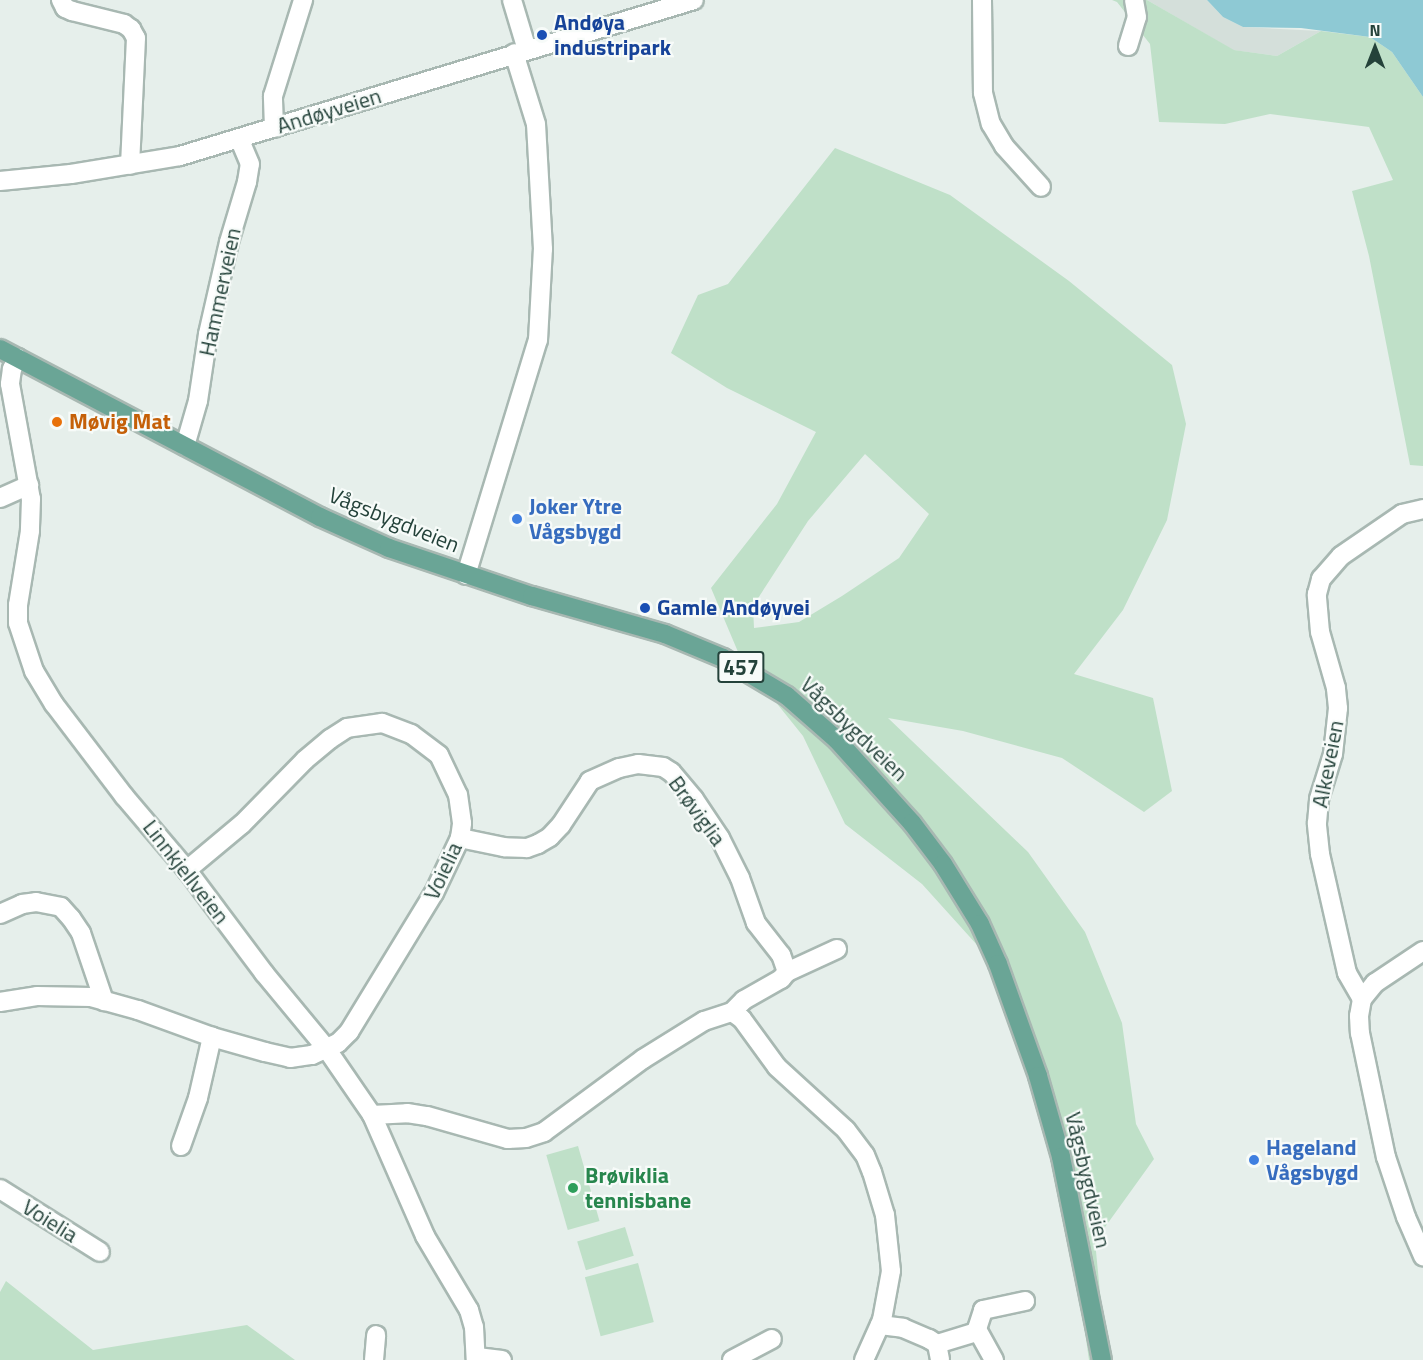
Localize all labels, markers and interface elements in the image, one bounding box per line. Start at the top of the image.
place label: Andøya industripark [554,9,671,60]
north arrow [1345,18,1405,78]
text: N [1369,18,1381,42]
marker: Andøya industripark [535,28,549,42]
street label: Andøyveien [274,83,384,139]
street label: Hammerveien [194,225,246,359]
place label: Møvig Mat [69,409,171,435]
marker: Møvig Mat [50,415,64,429]
street label: Vågsbygdveien [325,482,463,558]
place label: Joker Ytre Vågsbygd [529,493,622,544]
marker: Joker Ytre Vågsbygd [510,512,524,526]
place label: Gamle Andøyvei [657,595,810,621]
marker: Gamle Andøyvei [638,601,652,615]
road number: 457 [717,649,765,685]
street label: Vågsbygdveien [795,671,913,787]
street label: Alkeveien [1307,718,1349,810]
street label: Brøviglia [663,771,731,851]
street label: Linnkjellveien [137,815,235,929]
street label: Voielia [418,838,468,904]
street label: Vågsbygdveien [1060,1109,1116,1251]
place label: Hageland Vågsbygd [1266,1134,1359,1186]
marker: Hageland Vågsbygd [1247,1153,1261,1167]
place label: Brøviklia tennisbane [585,1162,691,1214]
marker: Brøviklia tennisbane [566,1181,580,1195]
street label: Voielia [17,1194,83,1248]

